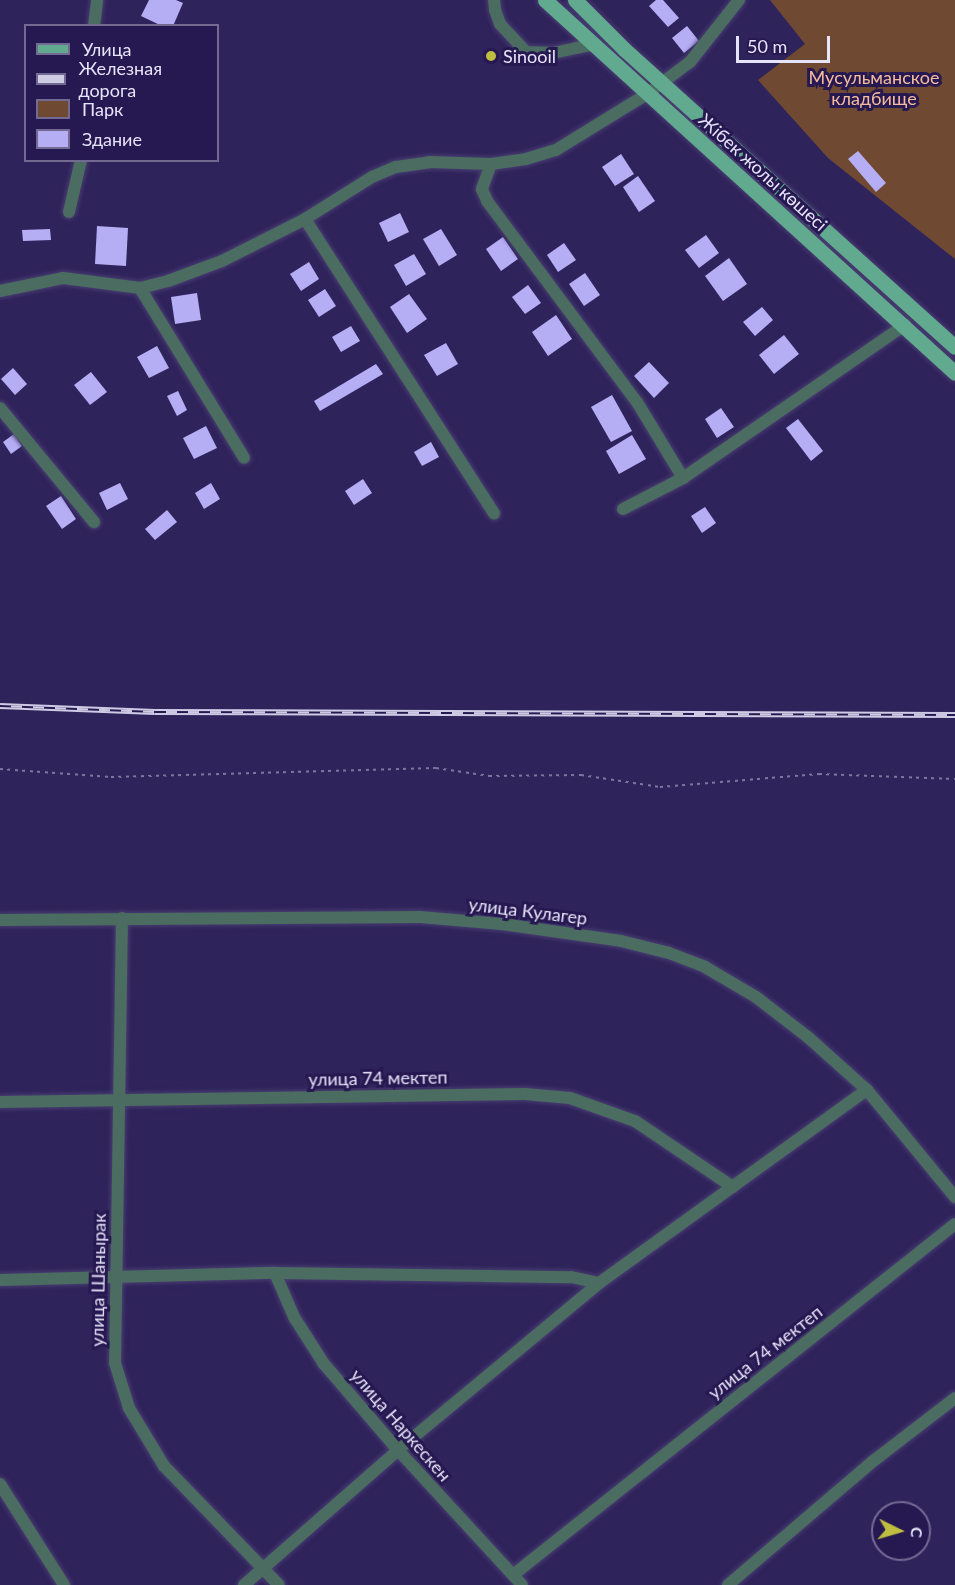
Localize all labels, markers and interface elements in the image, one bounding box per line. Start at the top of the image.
legend [24,24,219,162]
scale bar [739,24,834,62]
text: 50 m [747,35,787,57]
text: Улица [82,38,132,60]
place label: Sinooil [503,45,556,67]
marker: Sinooil [484,49,498,63]
text: Железная дорога [78,57,162,101]
park label: Мусульманское кладбище [809,67,939,110]
text: Парк [82,98,123,120]
street label: Жібек жолы көшесі [694,109,832,235]
text: Здание [82,128,142,150]
street label: улица Кулагер [467,893,589,929]
street label: улица 74 мектеп [308,1066,448,1090]
street label: улица Шанырак [86,1213,110,1347]
street label: улица 74 мектеп [704,1301,826,1403]
street label: улица Наркескен [346,1364,456,1486]
north arrow [871,1501,931,1561]
text: С [908,1526,927,1539]

